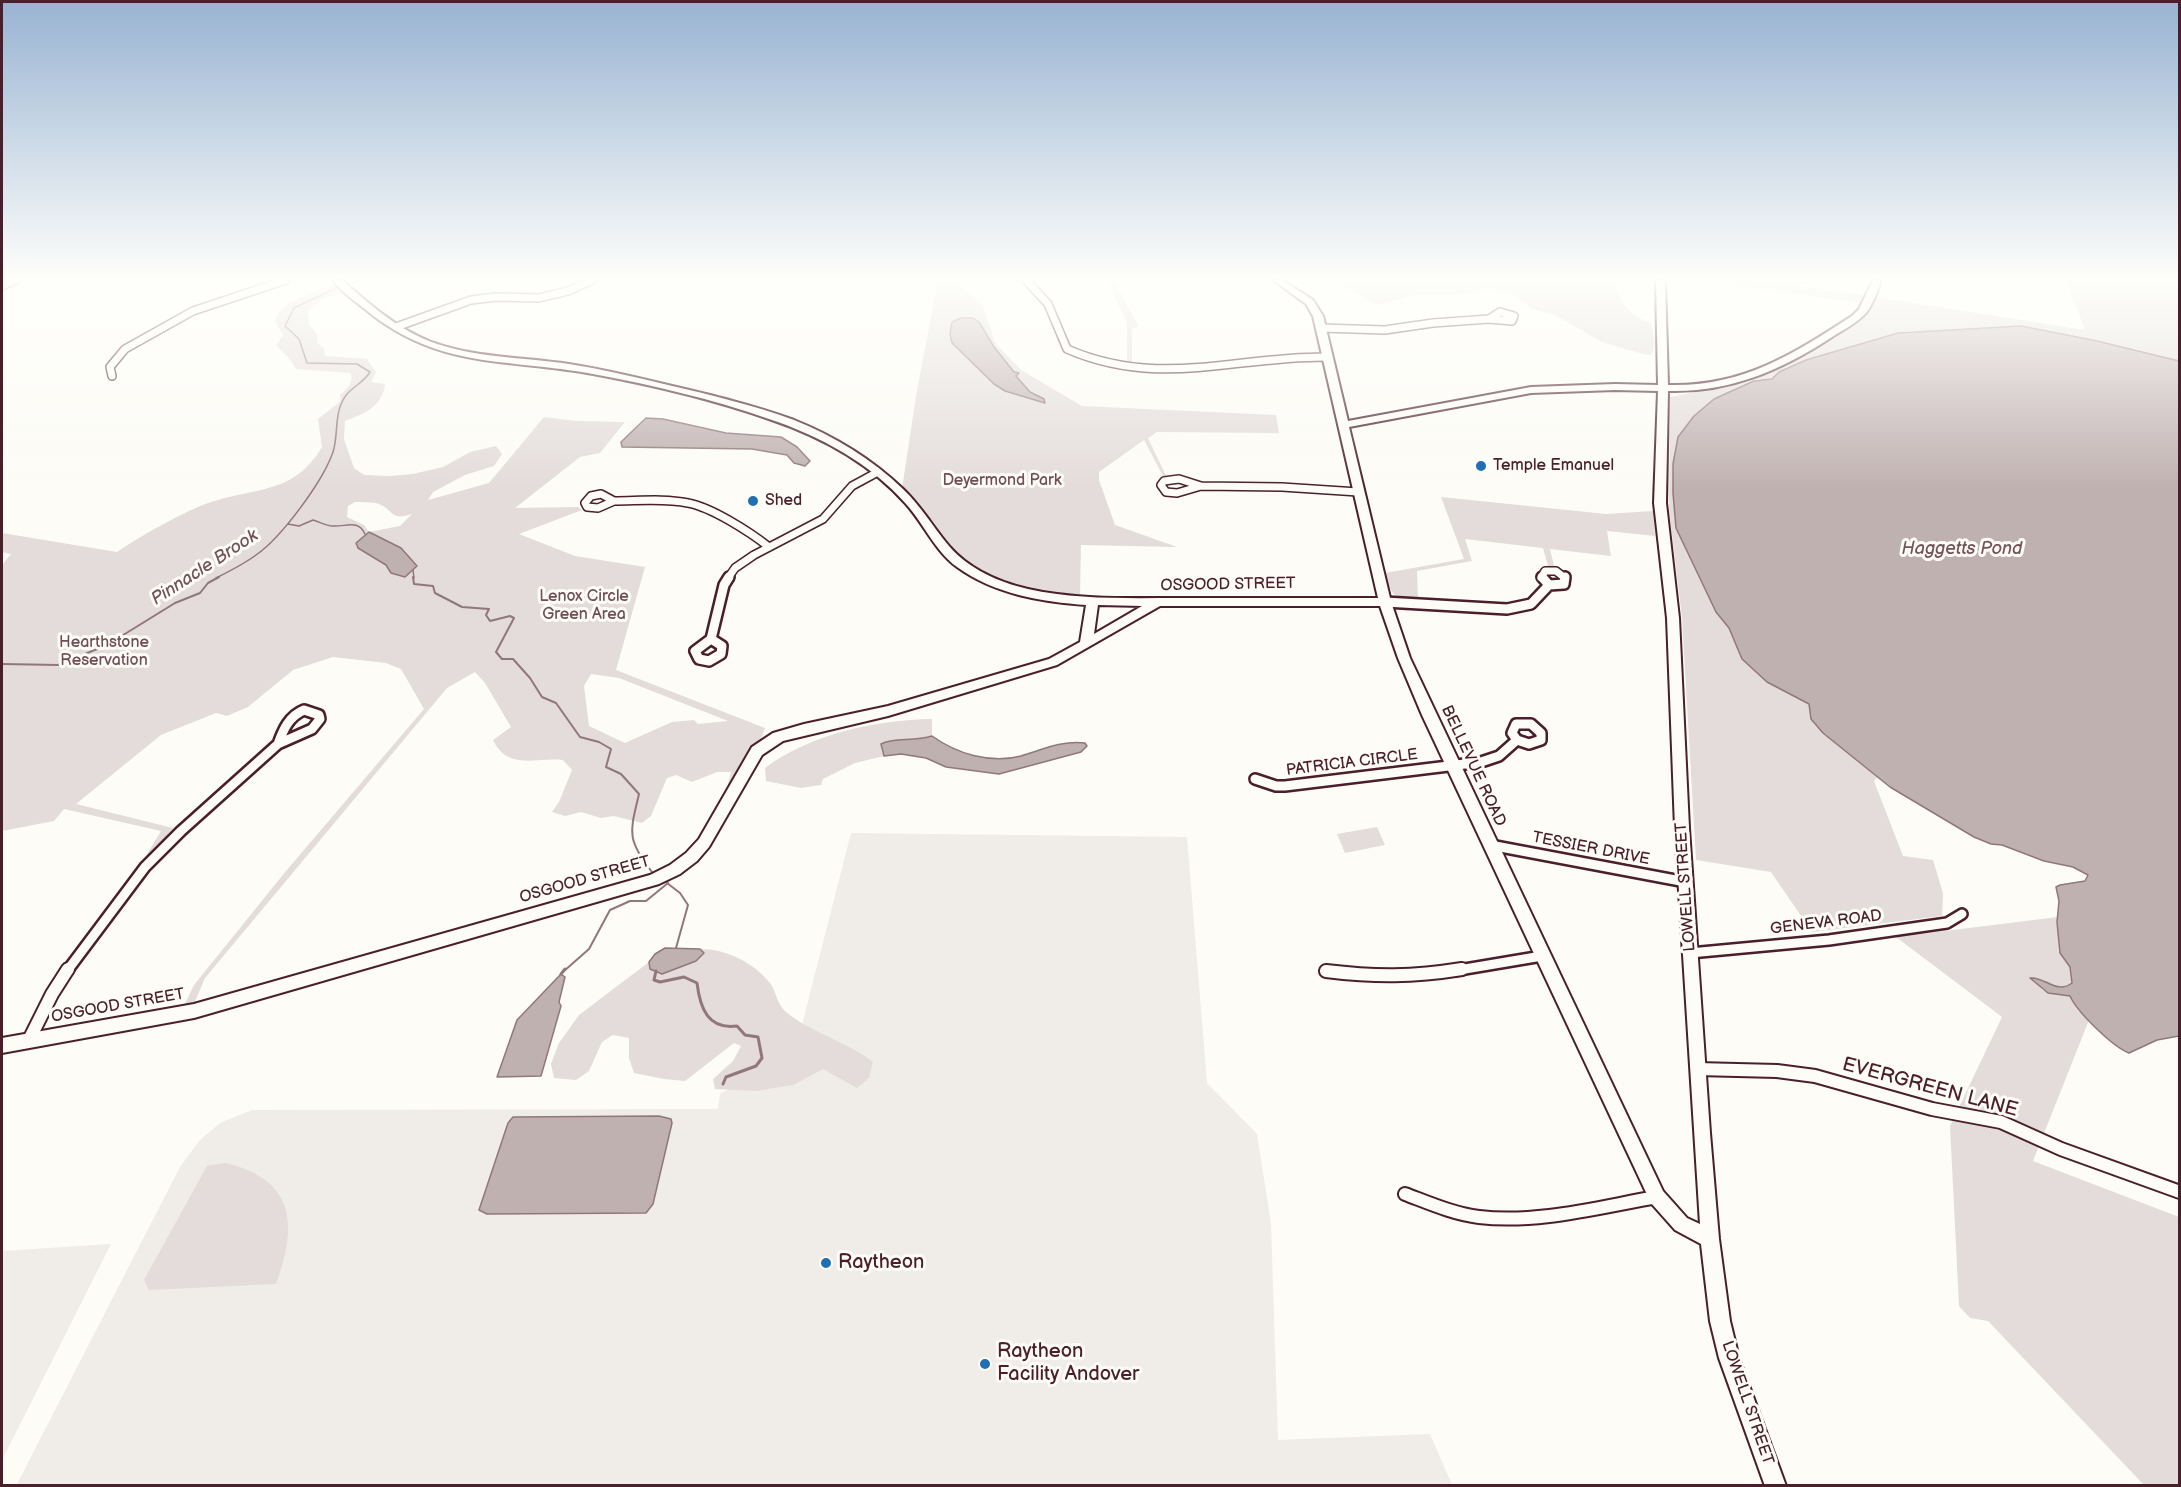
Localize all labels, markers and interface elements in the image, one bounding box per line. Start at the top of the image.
place label: Temple Emanuel [1493,456,1614,476]
marker: Temple Emanuel [1474,459,1488,473]
park label: Deyermond Park [942,471,1062,491]
place label: Shed [765,491,802,511]
marker: Shed [746,494,760,508]
water label: Pinnacle Brook [147,525,263,611]
water label: Haggetts Pond [1902,538,2022,560]
street label: OSGOOD STREET [1160,574,1296,596]
park label: Lenox Circle Green Area [539,587,629,625]
park label: Hearthstone Reservation [59,633,149,671]
street label: BELLEVUE ROAD [1437,702,1509,830]
street label: PATRICIA CIRCLE [1285,745,1419,781]
street label: LOWELL STREET [1672,822,1700,952]
street label: TESSIER DRIVE [1531,828,1651,870]
street label: OSGOOD STREET [517,852,653,908]
street label: GENEVA ROAD [1769,907,1883,939]
street label: OSGOOD STREET [50,985,186,1027]
street label: EVERGREEN LANE [1840,1053,2020,1123]
place label: Raytheon [838,1251,924,1275]
marker: Raytheon [819,1256,833,1270]
street label: LOWELL STREET [1717,1339,1777,1467]
place label: Raytheon Facility Andover [997,1340,1139,1387]
marker: Raytheon Facility Andover [978,1357,992,1371]

